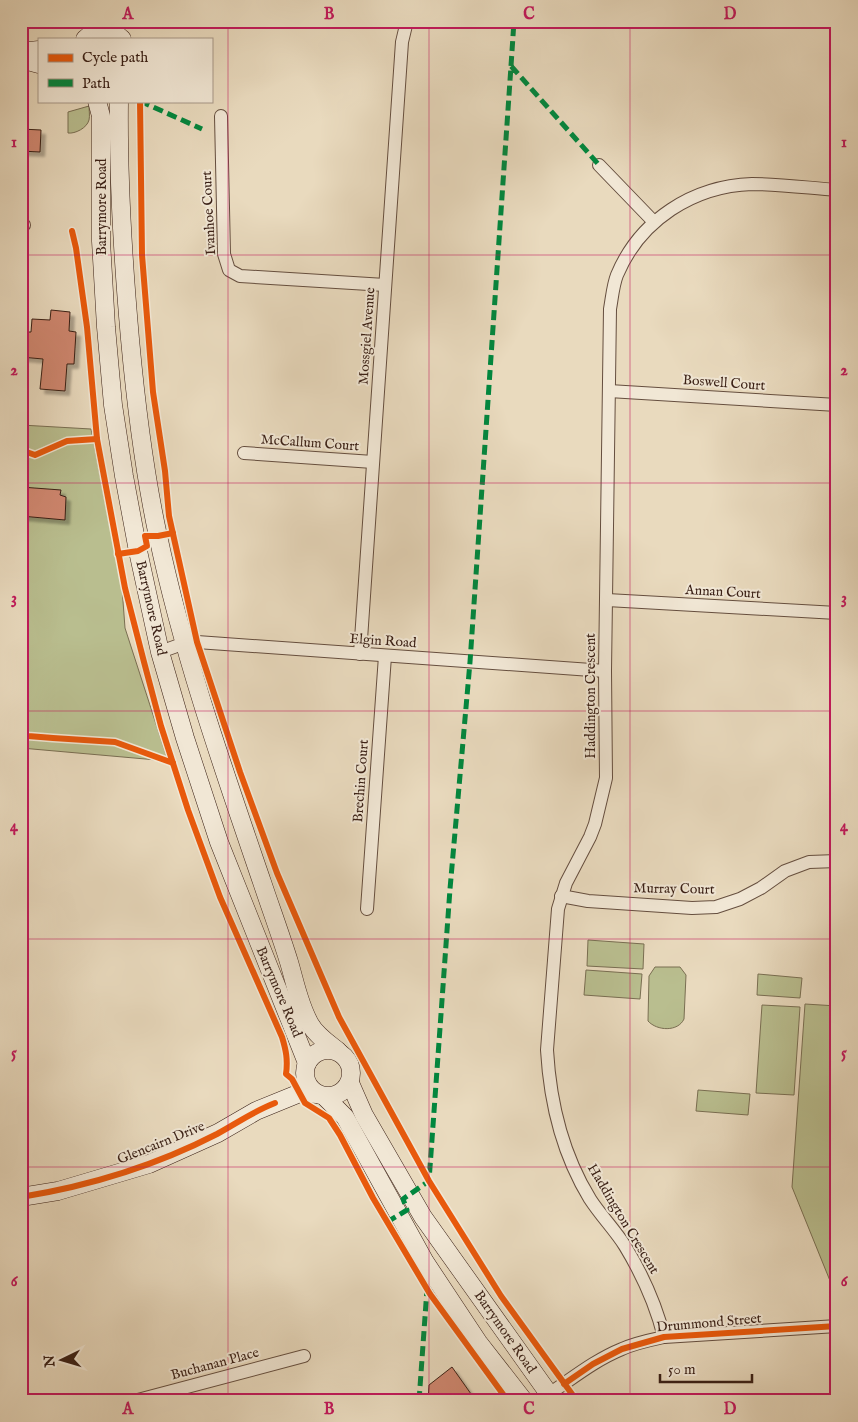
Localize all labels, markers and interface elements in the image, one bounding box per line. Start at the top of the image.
text: A [122,5,135,25]
text: B [324,5,335,25]
text: C [523,5,535,25]
text: D [724,5,737,25]
legend [38,38,212,102]
text: Cycle path [82,48,148,67]
text: Path [82,74,110,93]
text: 1 [11,133,17,153]
text: 1 [841,133,847,153]
street label: Barrymore Road [93,158,111,256]
street label: Ivanhoe Court [198,170,220,256]
street label: Mossgiel Avenue [355,286,379,385]
text: 2 [10,361,18,381]
text: 2 [840,361,848,381]
street label: Boswell Court [682,371,766,395]
street label: McCallum Court [260,431,360,455]
street label: Barrymore Road [131,559,171,658]
street label: Annan Court [684,581,761,603]
text: 3 [11,589,17,609]
text: 3 [841,589,847,609]
street label: Elgin Road [349,630,418,652]
street label: Haddington Crescent [582,633,600,759]
street label: Brechin Court [349,739,373,823]
text: 4 [10,817,19,837]
text: 4 [840,817,849,837]
street label: Murray Court [633,879,715,899]
street label: Barrymore Road [252,944,306,1041]
text: 5 [11,1044,17,1064]
text: 5 [841,1044,847,1064]
street label: Glencairn Drive [115,1117,208,1169]
street label: Haddington Crescent [583,1160,663,1278]
text: 6 [11,1272,19,1292]
text: 6 [841,1272,849,1292]
street label: Barrymore Road [470,1287,541,1377]
street label: Drummond Street [656,1309,763,1337]
north arrow [38,1334,88,1384]
street label: Buchanan Place [169,1343,262,1384]
scale bar [660,1352,753,1384]
text: N [41,1354,60,1369]
text: 50 m [668,1360,696,1379]
text: A [122,1400,135,1420]
text: B [324,1400,335,1420]
text: C [523,1400,535,1420]
text: D [724,1400,737,1420]

